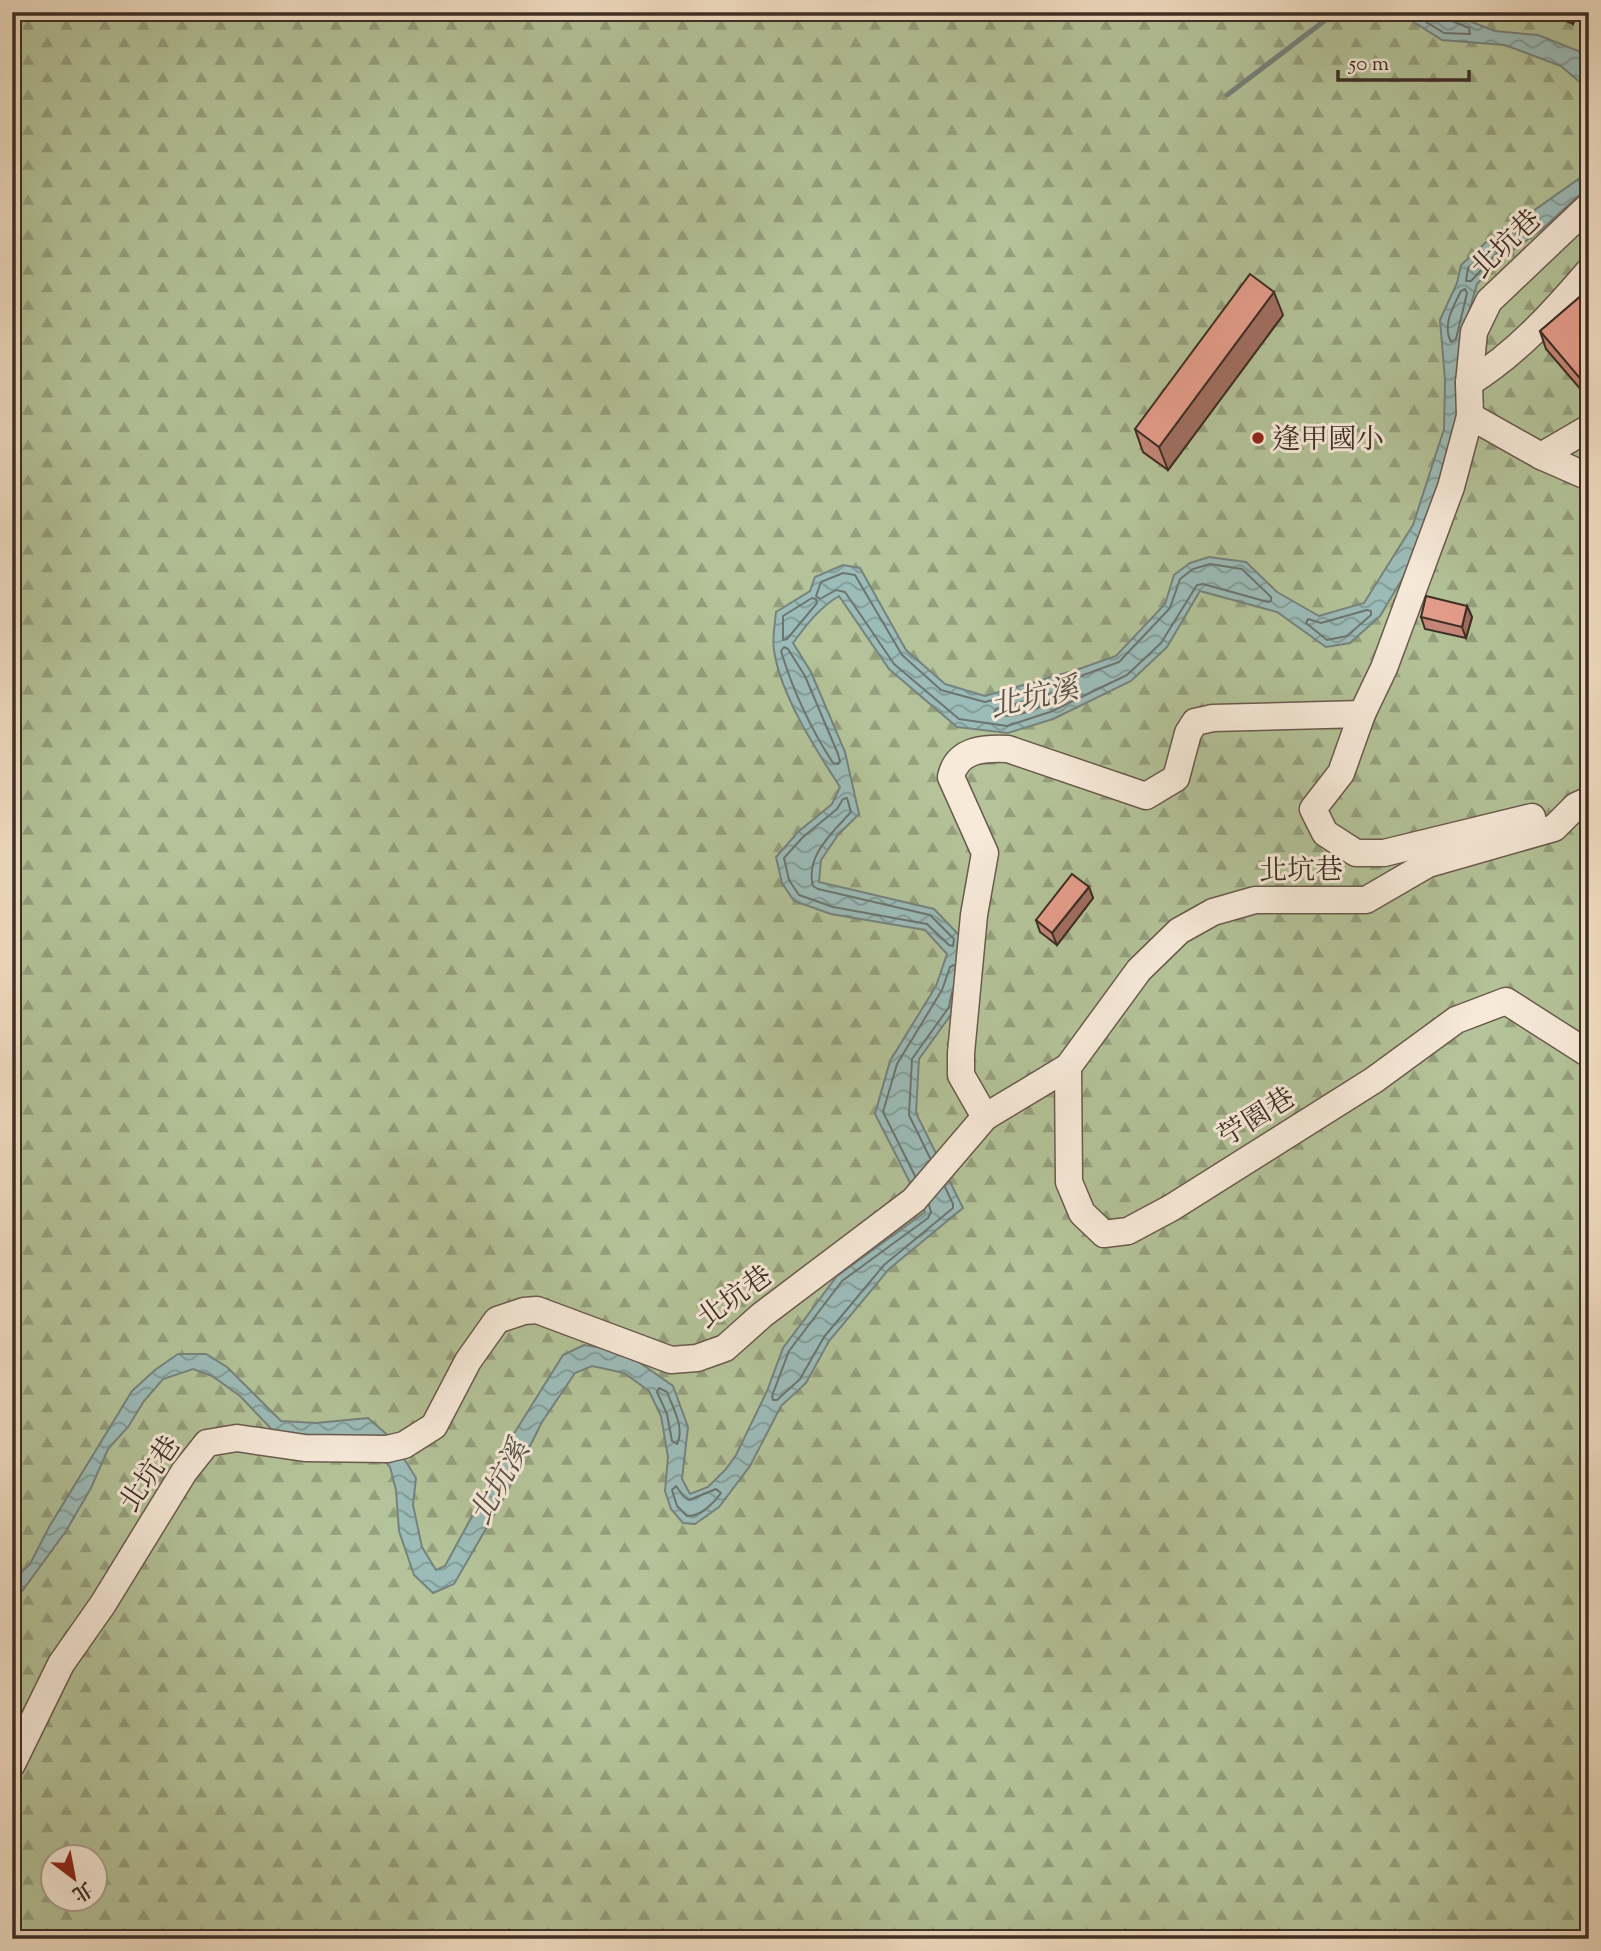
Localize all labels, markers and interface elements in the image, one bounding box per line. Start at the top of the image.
scale bar [1338,38,1470,82]
text: 50 m [1348,50,1389,80]
street label: 北坑巷 [1463,202,1551,289]
place label: 逢甲國小 [1272,421,1384,461]
marker: 逢甲國小 [1250,430,1266,446]
water label: 北坑溪 [986,668,1086,731]
street label: 北坑巷 [1259,851,1343,893]
street label: 苧園巷 [1211,1079,1304,1158]
street label: 北坑巷 [690,1258,782,1339]
street label: 北坑巷 [111,1429,192,1521]
water label: 北坑溪 [461,1431,543,1533]
north arrow [38,1842,108,1912]
text: 北 [66,1874,97,1907]

